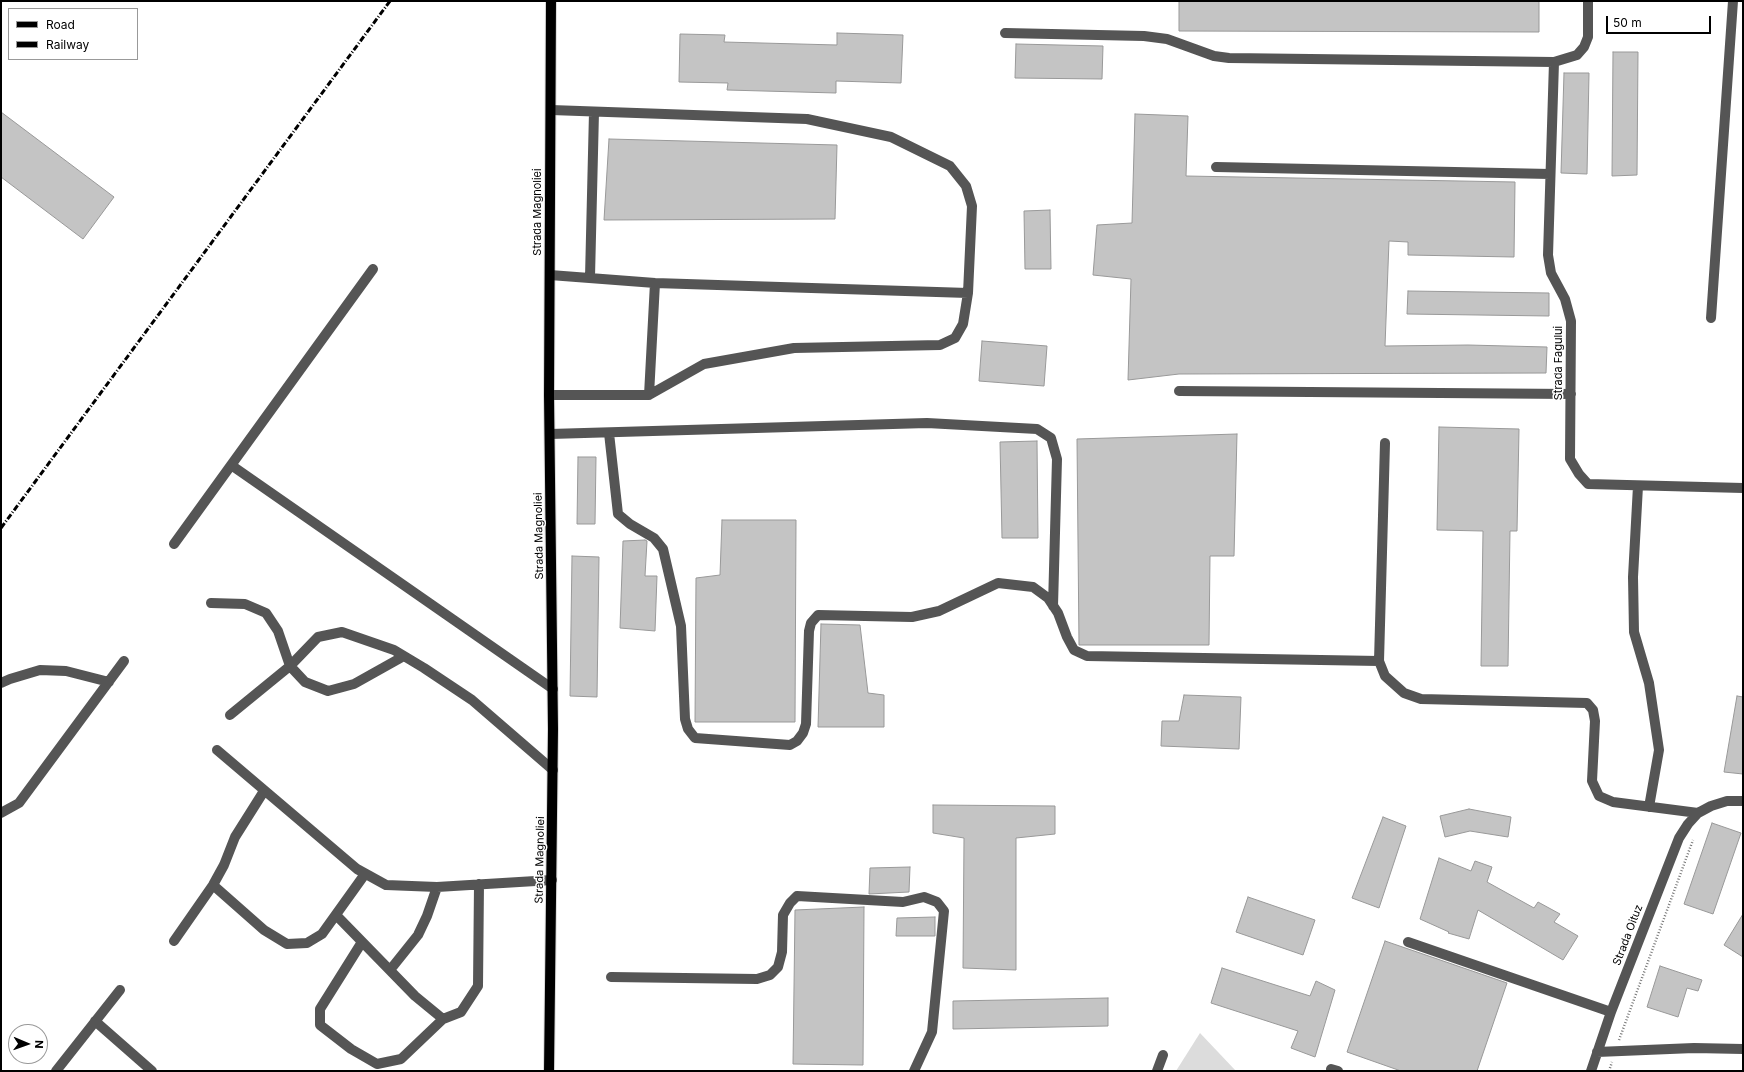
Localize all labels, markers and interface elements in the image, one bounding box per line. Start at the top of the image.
legend [8,8,138,60]
scale bar [1608,8,1713,34]
text: 50 m [1613,15,1642,30]
text: Road [46,17,75,32]
text: Railway [46,37,89,52]
street label: Strada Magnoliei [531,168,545,256]
street label: Strada Fagului [1552,326,1566,400]
street label: Strada Magnoliei [532,492,546,580]
street label: Strada Magnoliei [533,816,547,904]
street label: Strada Oituz [1610,903,1646,967]
north arrow [8,1024,48,1064]
text: N [32,1040,46,1049]

